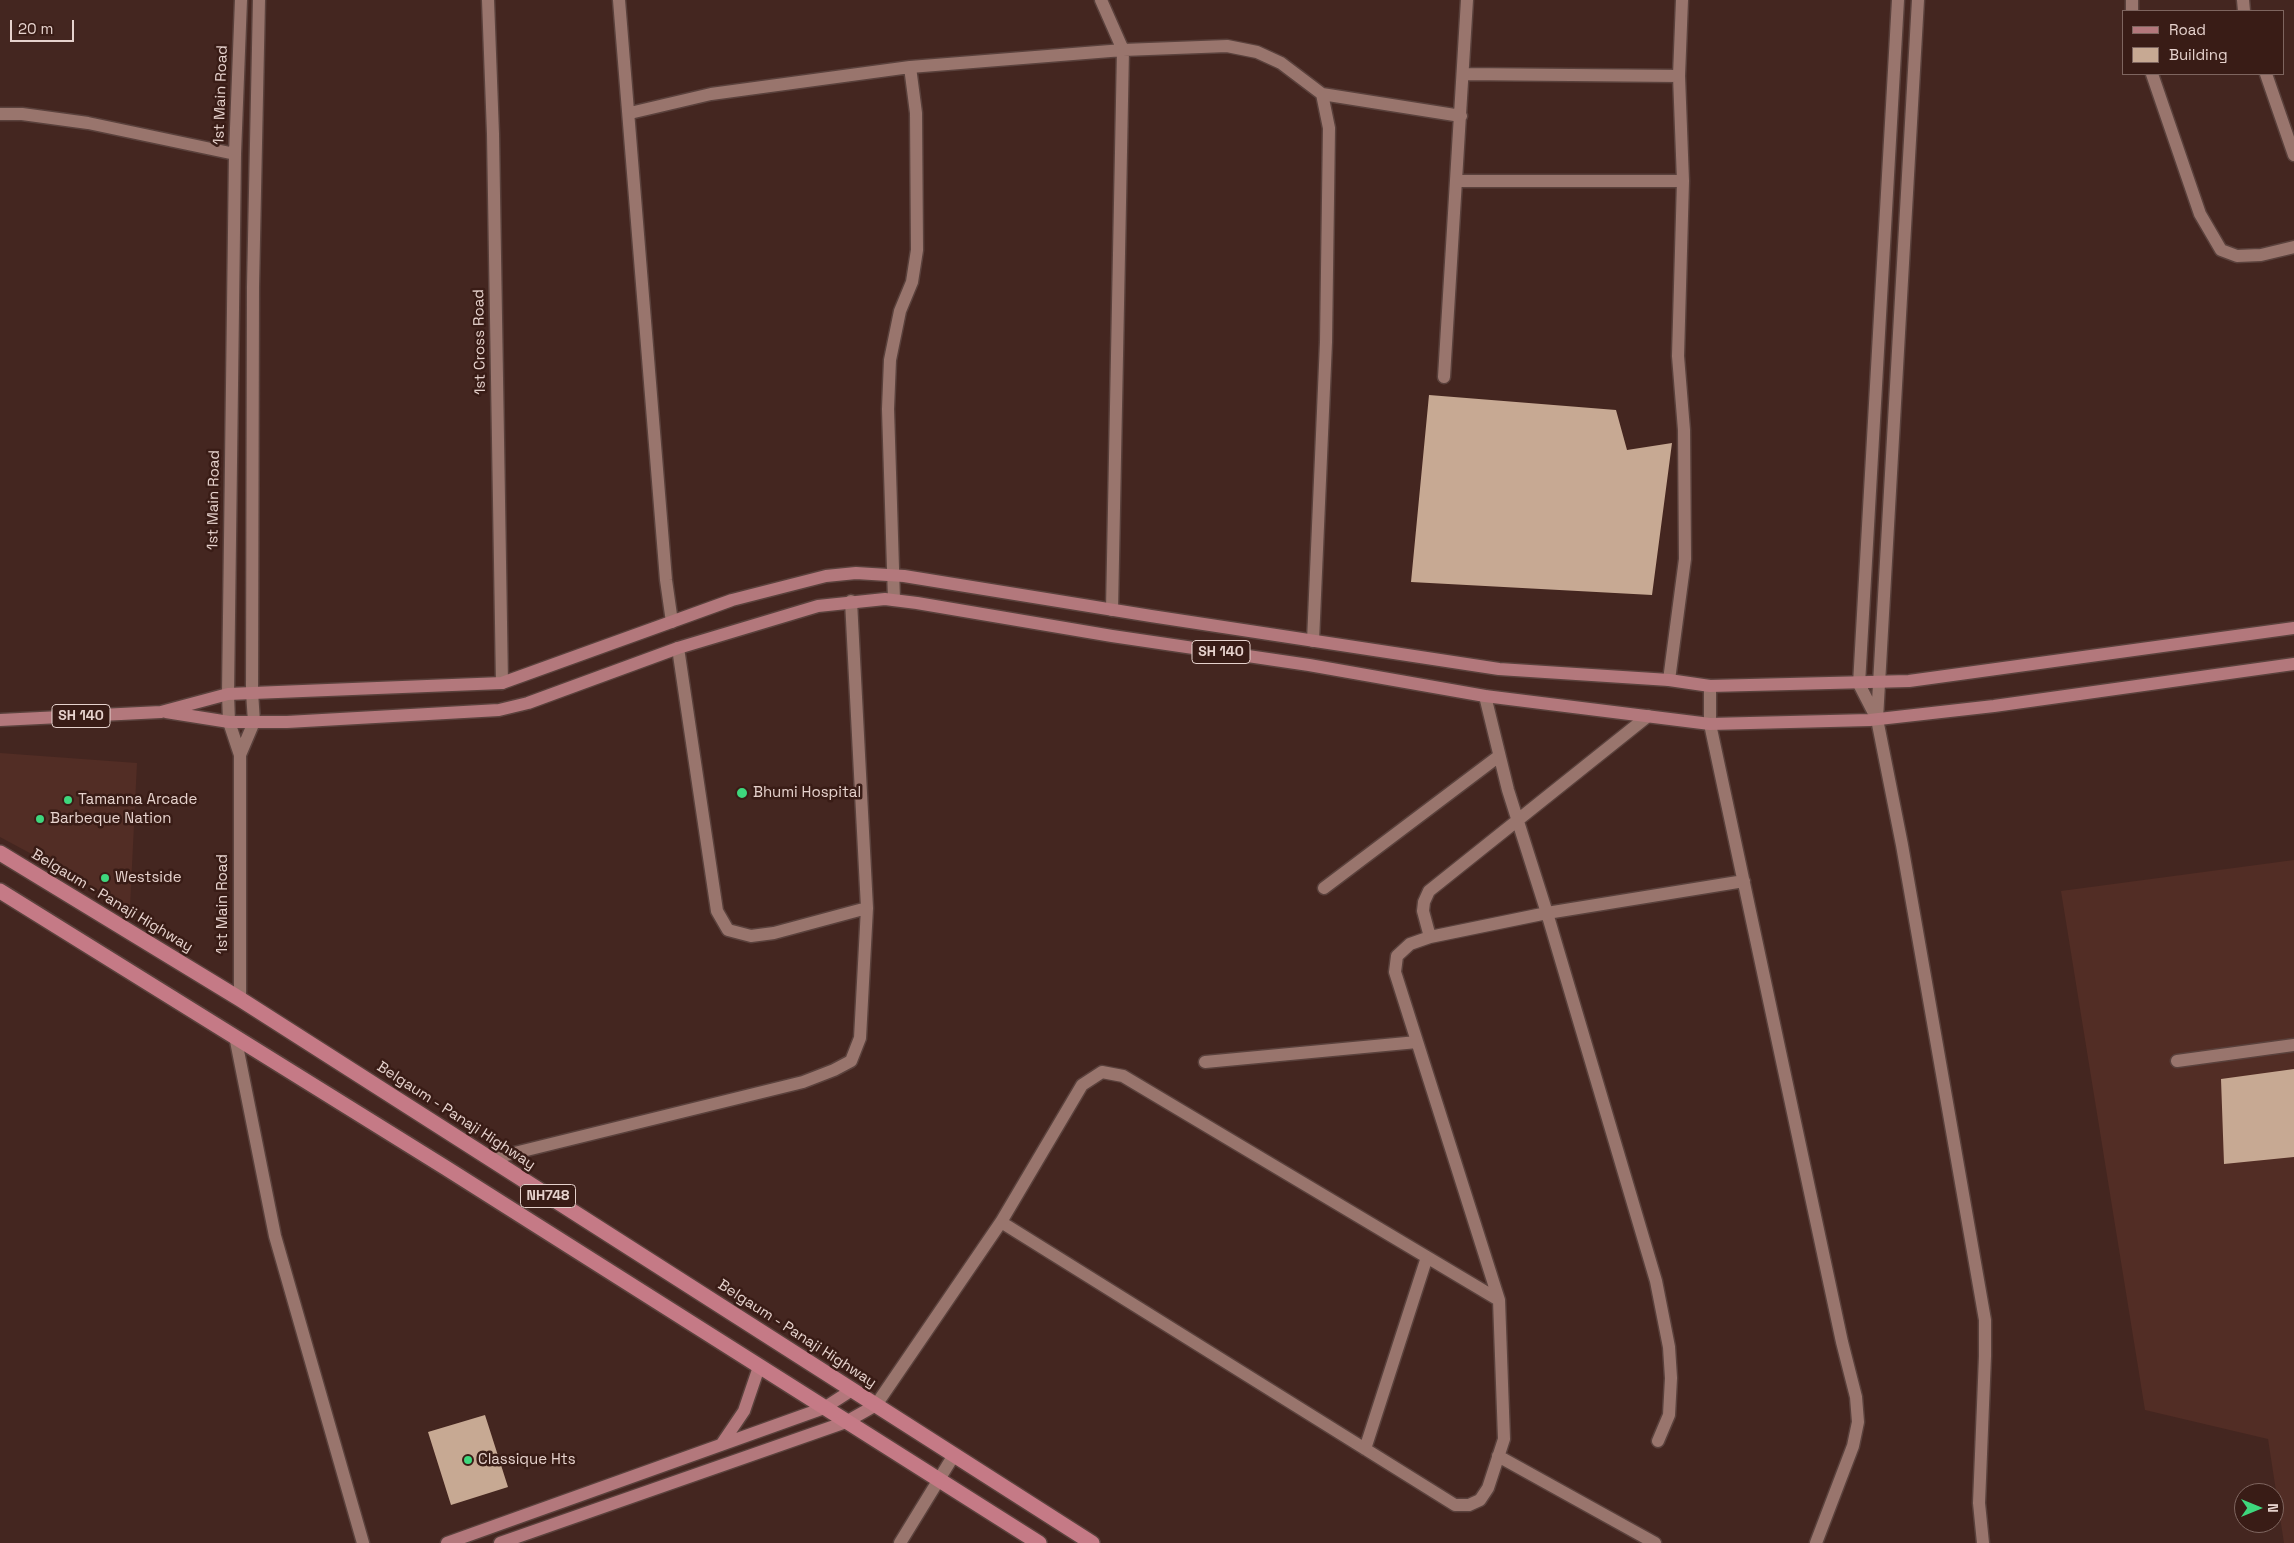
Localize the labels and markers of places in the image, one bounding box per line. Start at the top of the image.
place label: Bhumi Hospital [753,784,861,802]
marker: Bhumi Hospital [735,786,749,800]
place label: Tamanna Arcade [78,791,197,809]
marker: Tamanna Arcade [62,794,74,806]
place label: Barbeque Nation [50,810,171,828]
marker: Barbeque Nation [34,813,46,825]
place label: Westside [115,869,182,887]
marker: Westside [99,872,111,884]
place label: Classique Hts [478,1451,576,1469]
marker: Classique Hts [462,1454,474,1466]

